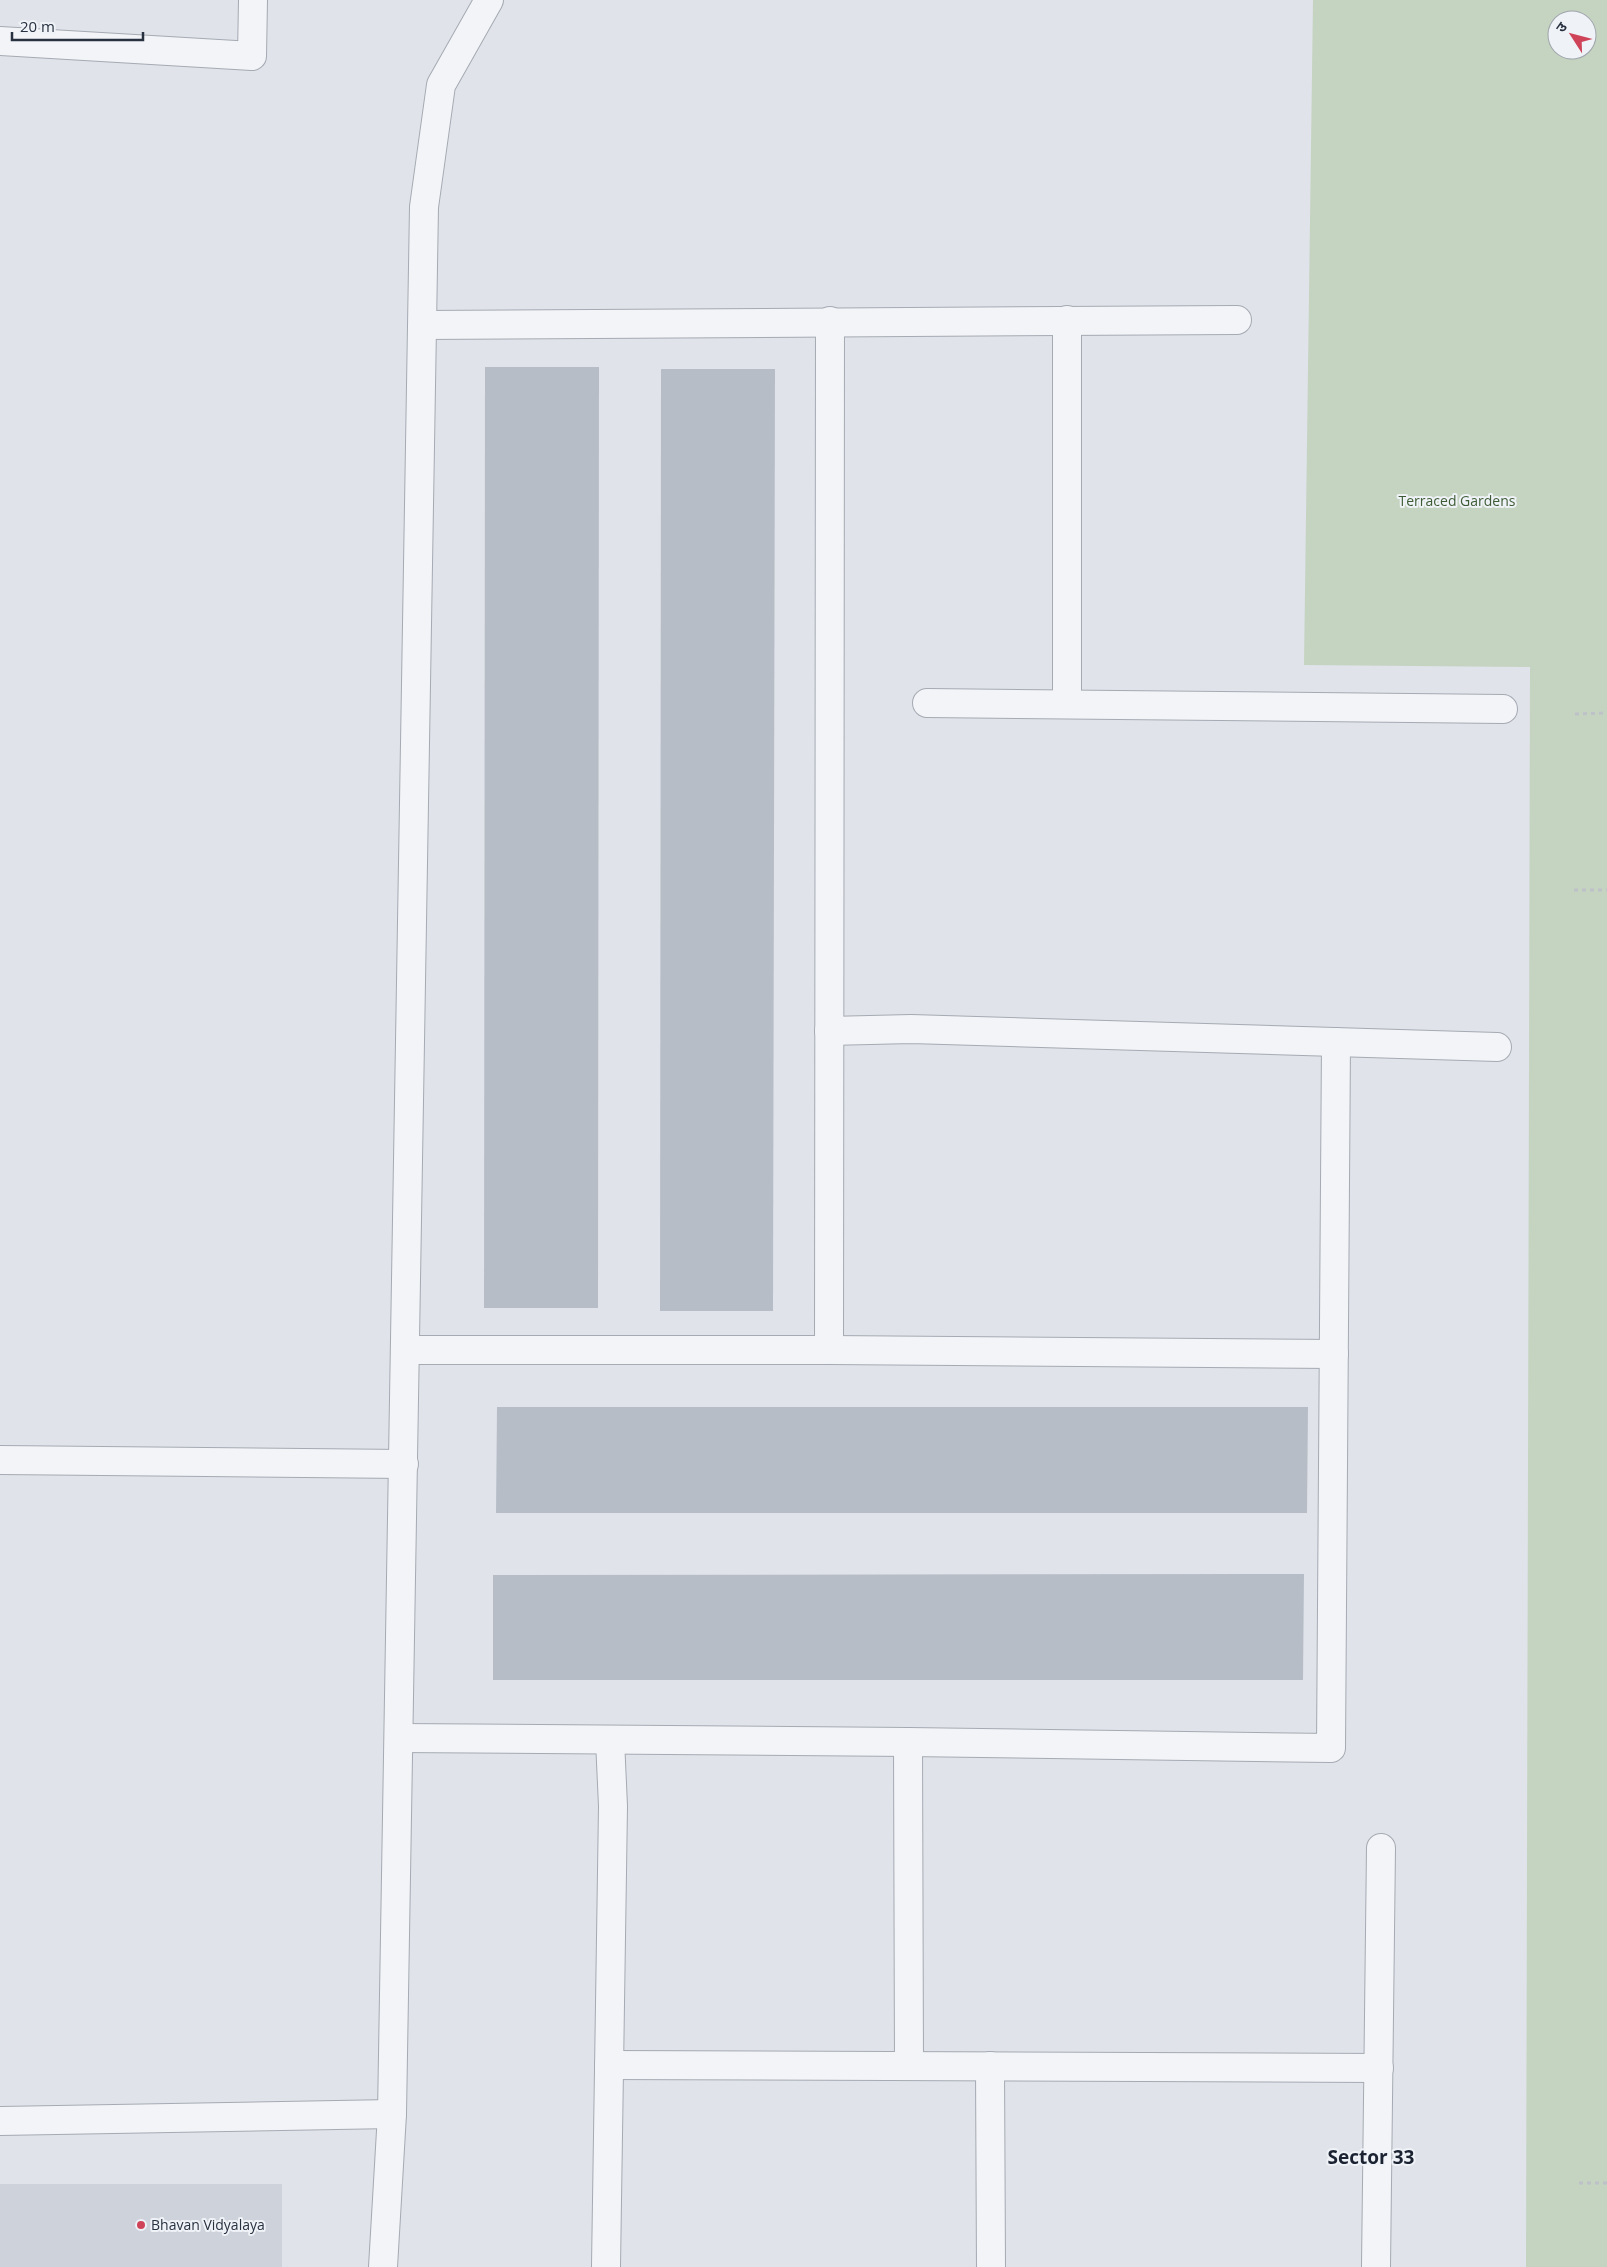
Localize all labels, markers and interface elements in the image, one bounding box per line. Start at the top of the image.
scale bar [12,10,144,42]
north arrow [1547,10,1597,60]
text: 20 m [20,16,55,36]
text: उ [1551,18,1572,36]
park label: Terraced Gardens [1399,491,1516,510]
district label: Sector 33 [1328,2144,1415,2170]
place label: Bhavan Vidyalaya [151,2215,265,2234]
marker: Bhavan Vidyalaya [135,2219,147,2231]

